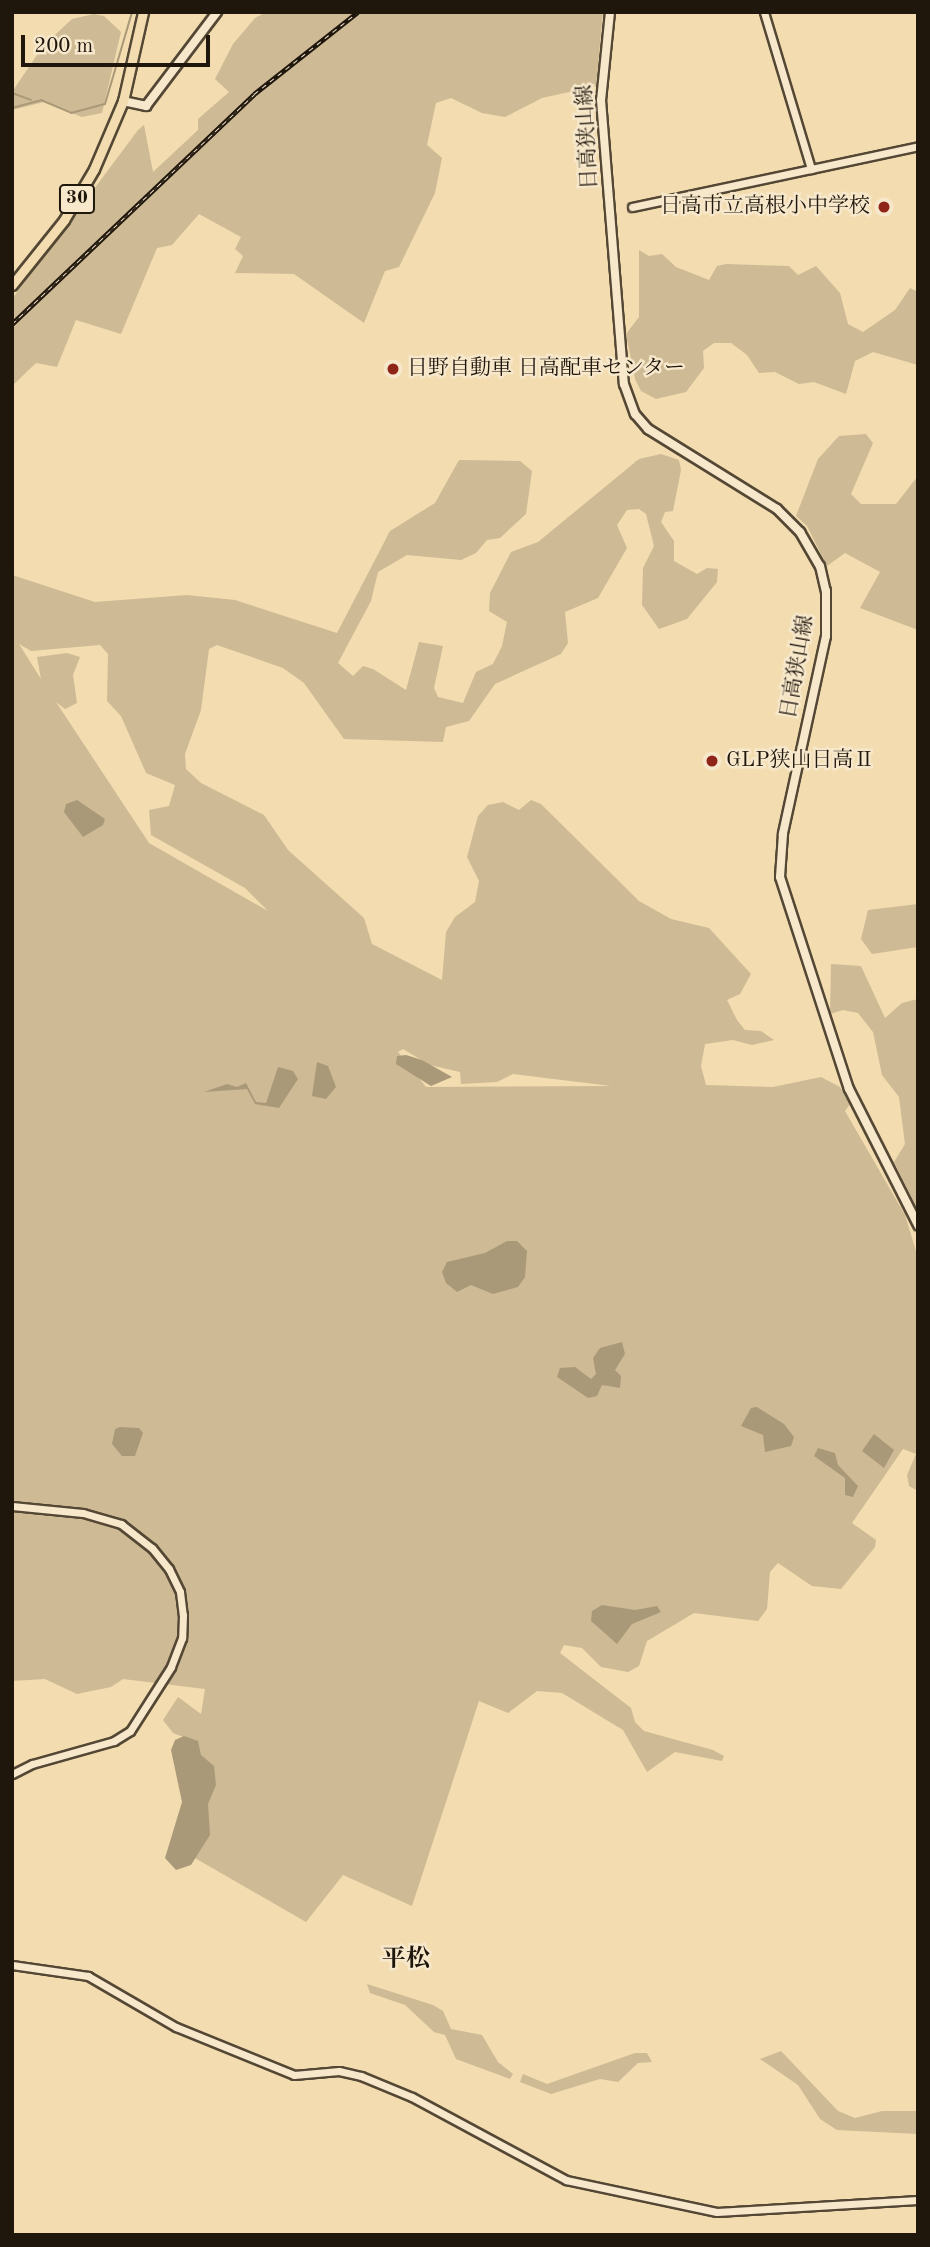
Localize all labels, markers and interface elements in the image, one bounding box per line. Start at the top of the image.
scale bar [24,21,214,65]
text: 200 m [34,36,93,57]
street label: 日高狭山線 [573,84,603,190]
road number: 30 [58,183,96,214]
place label: 日高市立高根小中学校 [660,194,870,220]
marker: 日高市立高根小中学校 [876,199,892,215]
place label: 日野自動車 日高配車センター [407,356,686,382]
marker: 日野自動車 日高配車センター [385,361,401,377]
street label: 日高狭山線 [776,613,820,721]
place label: GLP狭山日高Ⅱ [726,748,874,774]
marker: GLP狭山日高Ⅱ [704,753,720,769]
district label: 平松 [382,1947,430,1975]

